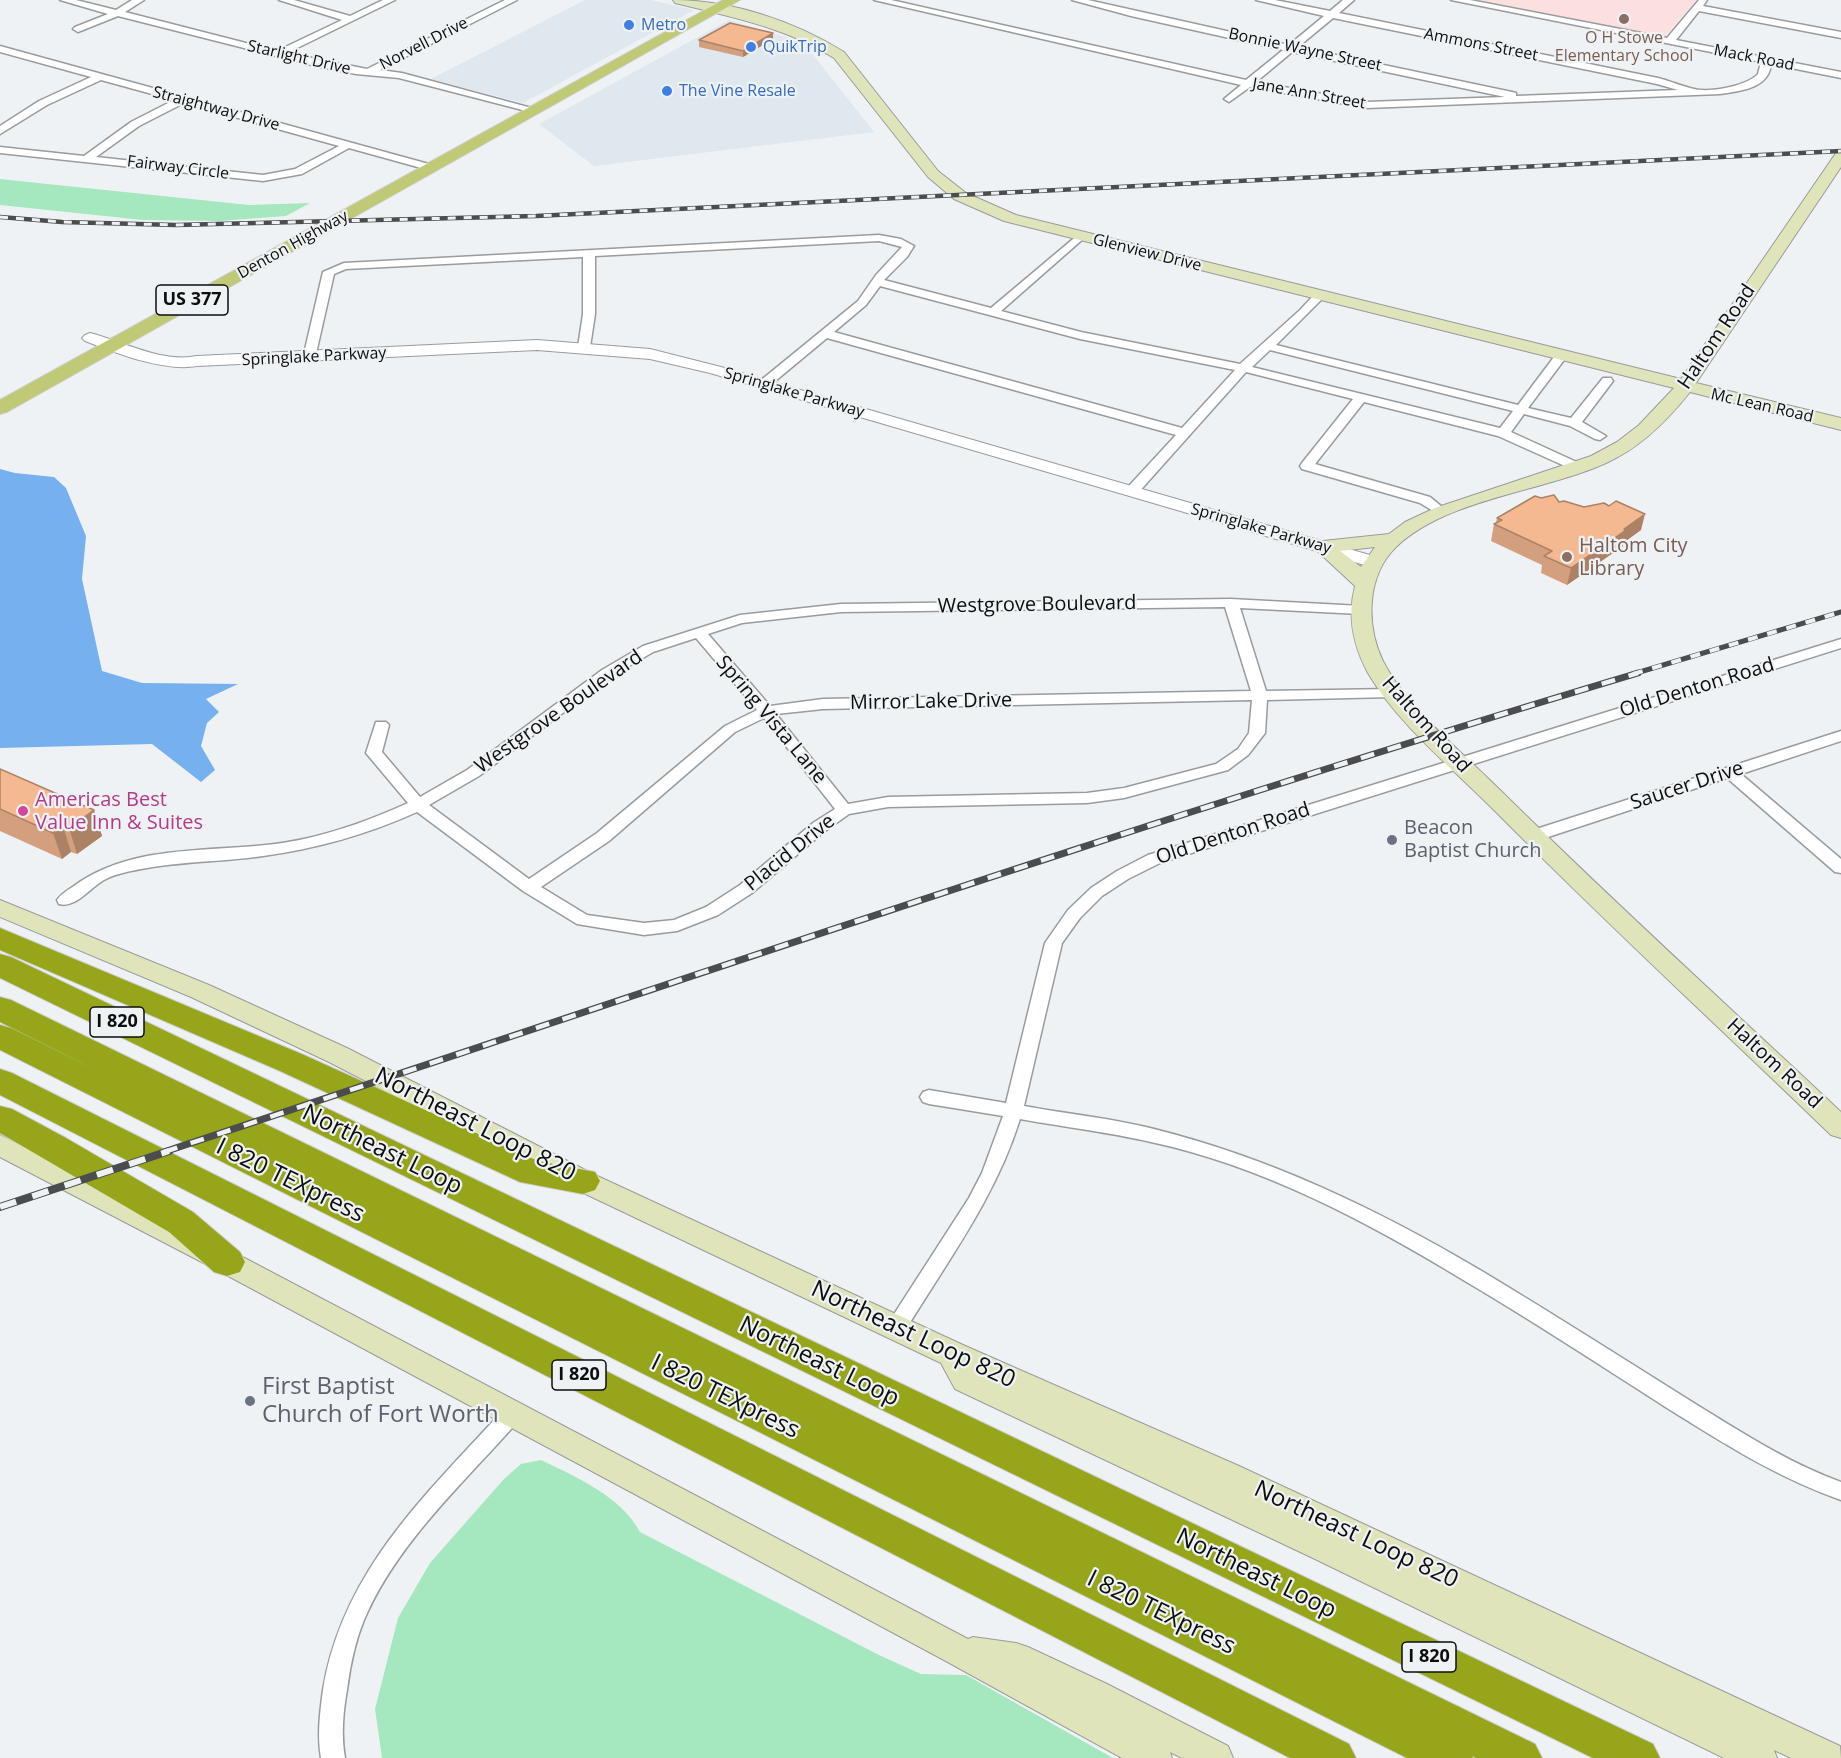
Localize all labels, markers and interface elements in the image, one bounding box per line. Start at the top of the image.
marker: O H Stowe Elementary School [1617,12,1631,26]
street label: Norvell Drive [377,14,471,74]
place label: Metro [641,15,686,35]
marker: Metro [622,18,636,32]
street label: Bonnie Wayne Street [1227,24,1383,76]
street label: Ammons Street [1422,25,1540,65]
place label: O H Stowe Elementary School [1555,28,1693,66]
street label: Starlight Drive [245,37,353,79]
place label: QuikTrip [763,37,827,57]
marker: QuikTrip [744,40,758,54]
street label: Mack Road [1712,41,1796,75]
street label: Jane Ann Street [1251,75,1367,113]
place label: The Vine Resale [679,81,796,101]
street label: Straightway Drive [150,83,282,135]
marker: The Vine Resale [660,84,674,98]
street label: Fairway Circle [126,152,230,184]
street label: Denton Highway [234,207,352,283]
street label: Glenview Drive [1091,230,1203,276]
street label: Haltom Road [1673,280,1761,394]
road number: US 377 [156,285,228,315]
street label: Springlake Parkway [241,344,387,370]
street label: Springlake Parkway [722,364,866,422]
street label: Mc Lean Road [1709,385,1815,427]
street label: Springlake Parkway [1189,500,1333,558]
place label: Haltom City Library [1579,534,1688,581]
marker: Haltom City Library [1560,550,1574,564]
street label: Westgrove Boulevard [937,591,1137,619]
street label: Westgrove Boulevard [471,645,647,779]
street label: Spring Vista Lane [710,651,832,789]
street label: Old Denton Road [1617,653,1777,723]
street label: Haltom Road [1376,672,1476,778]
street label: Mirror Lake Drive [850,689,1012,715]
street label: Saucer Drive [1627,756,1747,816]
place label: Americas Best Value Inn & Suites [35,788,203,835]
street label: Old Denton Road [1153,798,1313,870]
marker: Americas Best Value Inn & Suites [16,804,30,818]
street label: Placid Drive [740,809,840,897]
place label: Beacon Baptist Church [1404,816,1541,863]
marker: Beacon Baptist Church [1385,833,1399,847]
road number: I 820 [90,1007,144,1037]
street label: Haltom Road [1721,1014,1827,1114]
street label: Northeast Loop 820 [370,1062,580,1188]
street label: Northeast Loop [297,1099,467,1201]
street label: I 820 TEXpress [211,1133,369,1229]
street label: Northeast Loop 820 [806,1275,1020,1395]
street label: Northeast Loop [734,1311,904,1413]
street label: I 820 TEXpress [646,1349,804,1445]
road number: I 820 [552,1360,606,1390]
place label: First Baptist Church of Fort Worth [262,1373,499,1429]
marker: First Baptist Church of Fort Worth [243,1394,257,1408]
street label: Northeast Loop 820 [1249,1475,1463,1595]
street label: Northeast Loop [1171,1523,1341,1625]
street label: I 820 TEXpress [1082,1565,1240,1661]
road number: I 820 [1402,1642,1456,1672]

